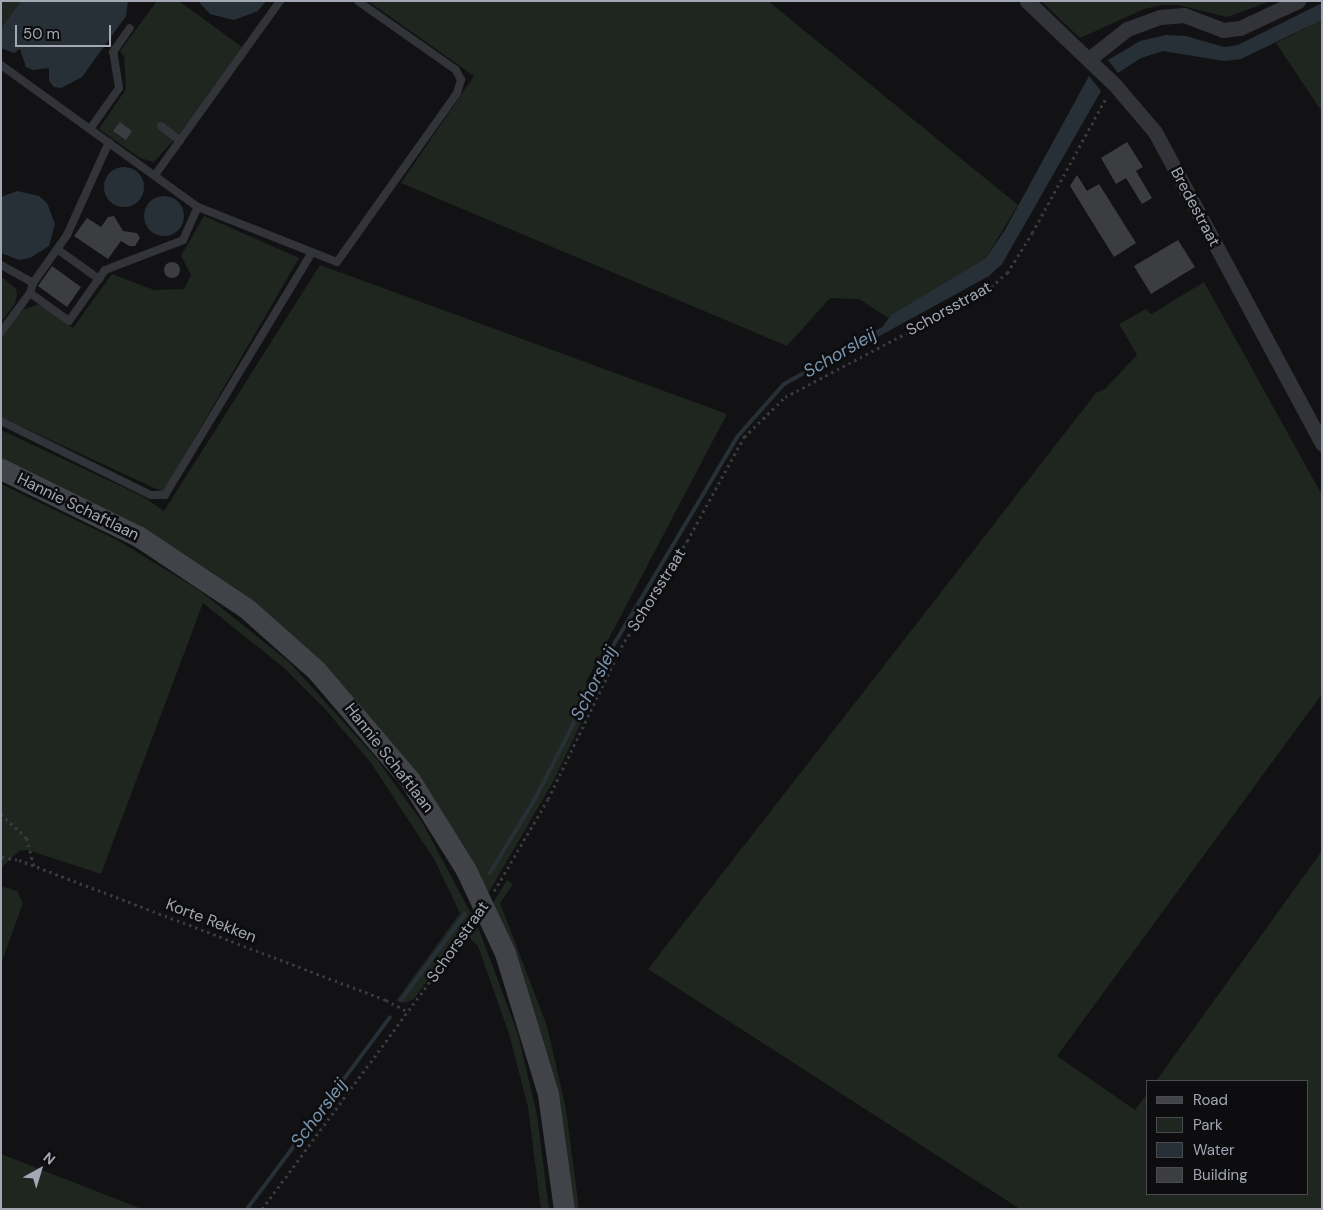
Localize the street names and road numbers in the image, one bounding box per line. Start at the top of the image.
street label: Bredestraat [1166,164,1224,250]
street label: Schorsstraat [903,278,995,340]
street label: Hannie Schaftlaan [14,469,142,545]
street label: Schorsstraat [624,545,690,635]
street label: Hannie Schaftlaan [340,700,438,816]
street label: Korte Rekken [163,895,259,947]
street label: Schorsstraat [423,898,493,986]

